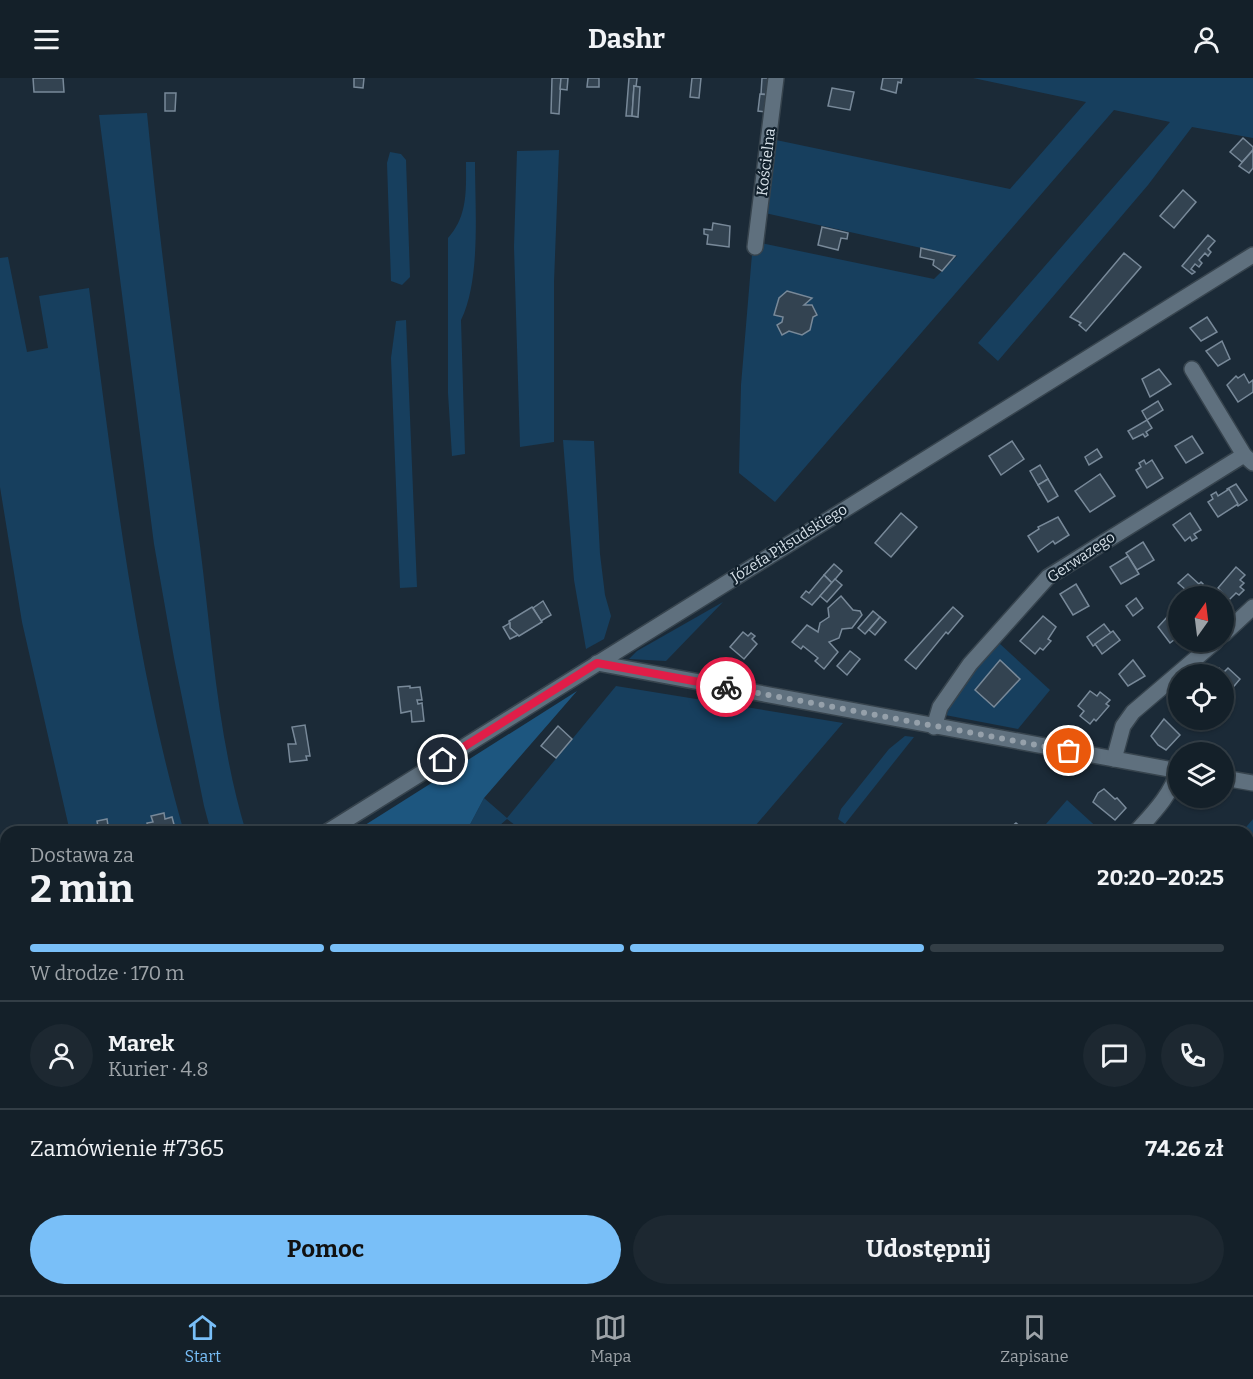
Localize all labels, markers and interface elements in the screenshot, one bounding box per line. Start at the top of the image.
icon: menu [30,23,63,56]
text: Dashr [588,23,665,55]
icon: person [1190,23,1223,56]
street label: Kościelna [753,127,779,197]
street label: Józefa Piłsudskiego [727,500,850,587]
street label: Gerwazego [1044,528,1118,586]
north arrow [1168,586,1234,652]
map controls [1168,586,1234,808]
courier [696,657,756,717]
button: locate [1168,664,1234,730]
icon: bike [710,671,743,704]
pin [1043,725,1094,776]
pin [417,734,468,785]
icon: bag [1052,734,1085,767]
button: layers [1168,742,1234,808]
icon: home [426,743,459,776]
text: Dostawa za [30,843,134,867]
text: 20:20–20:25 [1097,864,1224,891]
text: 2 min [30,866,134,912]
text: W drodze · 170 m [30,961,184,985]
button: person [30,1024,93,1087]
button: chat [1083,1024,1146,1087]
button: phone [1161,1024,1224,1087]
text: Marek [108,1030,174,1057]
text: Kurier · 4.8 [108,1057,208,1081]
text: Zamówienie #7365 [30,1135,224,1162]
text: 74.26 zł [1145,1135,1224,1162]
button: Pomoc [30,1215,621,1284]
button: Udostępnij [633,1215,1224,1284]
tab: Start [185,1311,221,1366]
tab: Mapa [590,1311,631,1366]
tab: Zapisane [1000,1311,1068,1366]

